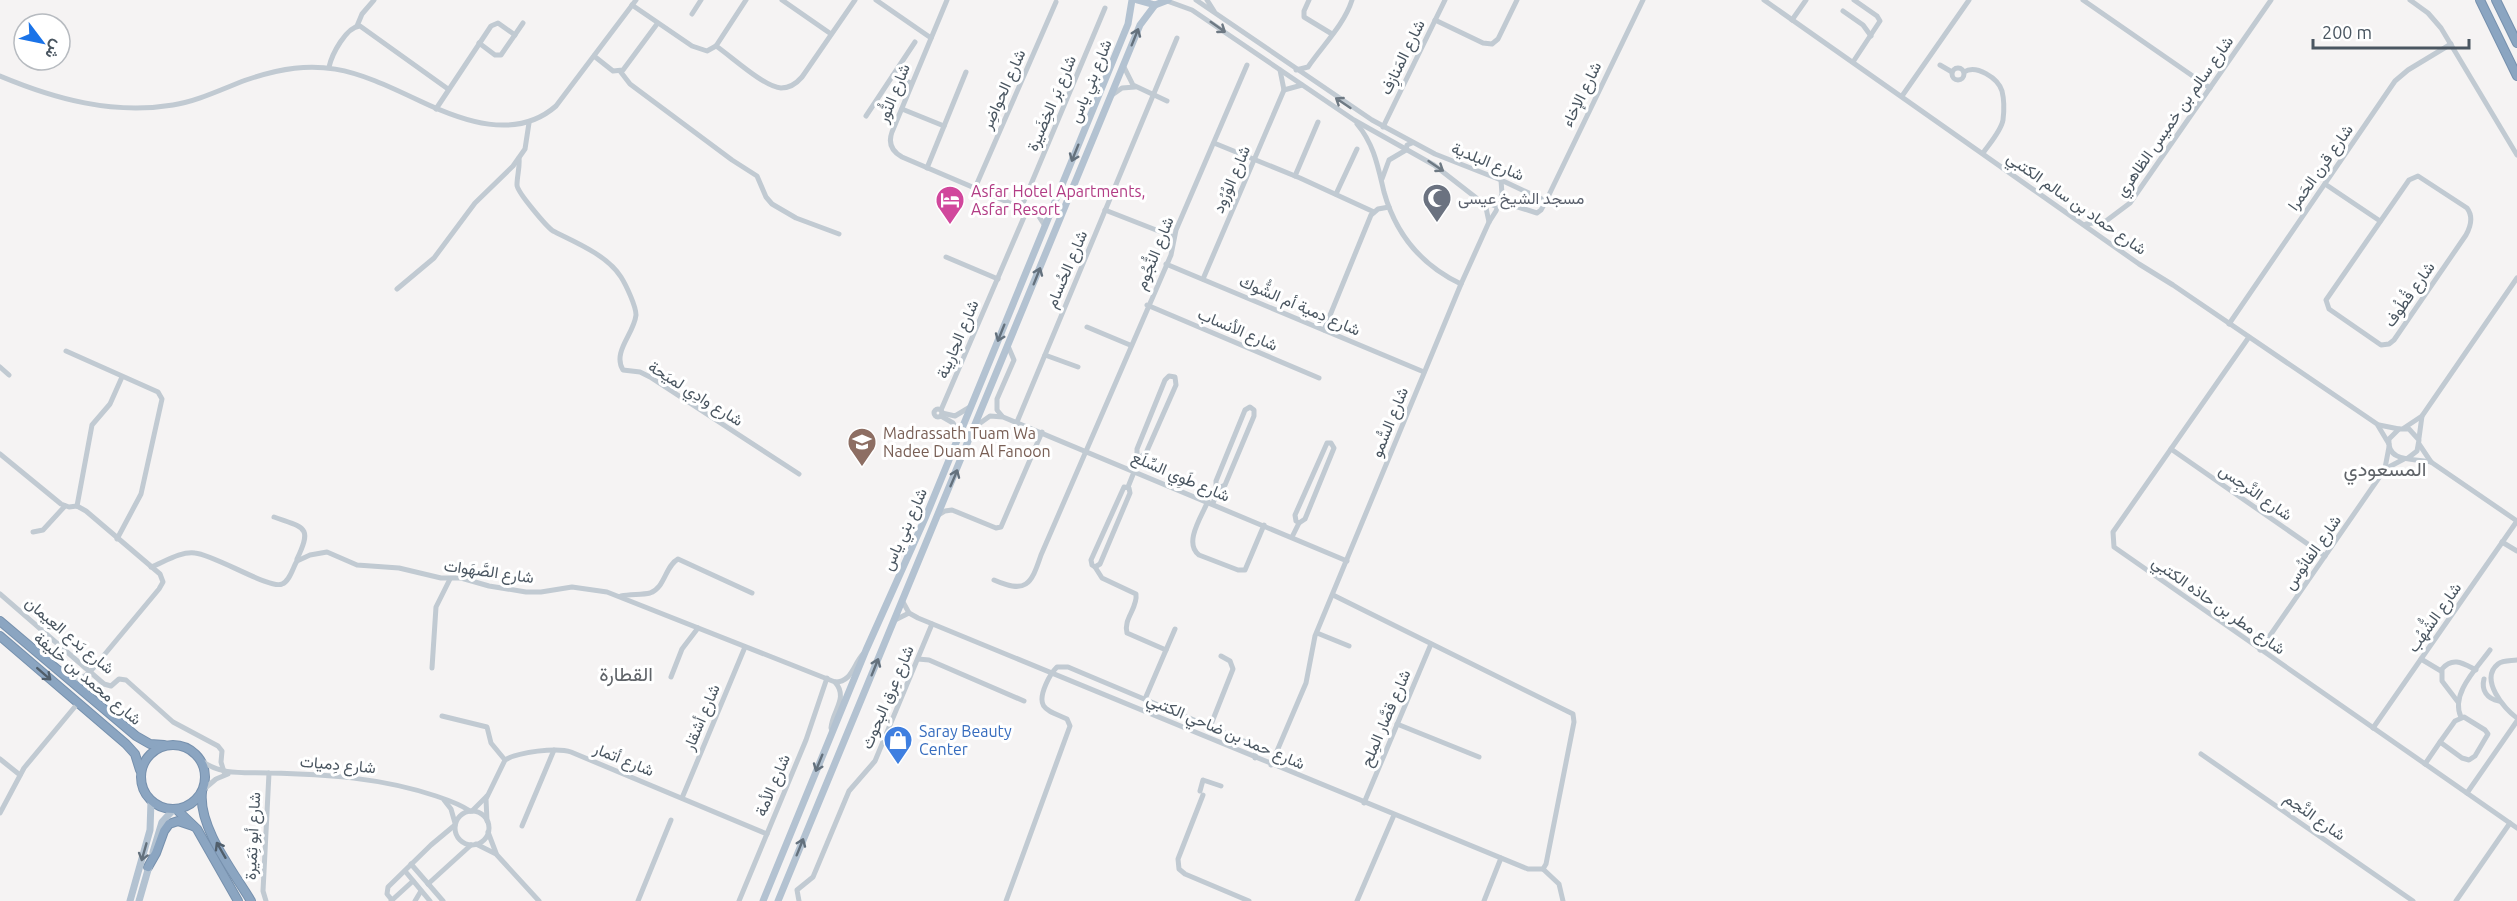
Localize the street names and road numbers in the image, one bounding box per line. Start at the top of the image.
street label: شارع المَنازِف [1376,17,1431,99]
street label: شارع سالم بن خميس الظاهري [2112,32,2241,203]
street label: شارع بني ياس [1065,37,1119,127]
street label: شارع الحواضِر [977,46,1031,134]
street label: شارع بَر الخِضَيرة [1023,52,1082,155]
street label: شارع الإخاء [1558,59,1607,131]
street label: شارع النُّور [871,60,916,127]
street label: شارع قرن الحَمرا [2284,121,2359,215]
street label: شارع البلدية [1448,138,1527,186]
street label: شارع الوُرُود [1209,143,1256,217]
street label: شارع حماد بن سالم الكتبي [2001,148,2150,262]
street label: شارع النُّجُوم [1130,213,1180,293]
street label: شارع الحُسام [1042,228,1093,312]
street label: شارع قُطُوف [2379,257,2440,332]
street label: شارع دِمية أم الشُّوك [1236,269,1364,341]
street label: شارع الجارِينة [932,297,985,382]
street label: شارع الأنساب [1194,304,1281,357]
street label: شارع وادِي لميَحة [643,357,747,434]
street label: شارع السُّمو [1367,384,1414,461]
street label: شارع طَوِي السِّلَع [1127,447,1233,509]
street label: شارع النَّرجِس [2214,460,2296,527]
street label: شارع بني ياس [878,485,935,575]
street label: شارع الفانُوس [2280,511,2347,594]
street label: شارع مطر بن حاذه الكتبي [2146,552,2289,662]
street label: شارع الصَّهَوات [442,556,535,589]
street label: شارع الشُّهُب [2401,577,2467,657]
street label: شارع بَدع العِيمان [20,593,118,680]
street label: شارع محمد بن خليفة [29,628,145,730]
street label: شارع عِرق البِحوث [857,643,920,753]
street label: شارع قصَّار المِلح [1356,667,1416,770]
street label: شارع أشقار [679,681,726,755]
street label: شارع حمد بن ضاحي الكتبي [1142,690,1308,777]
street label: شارع أتمار [589,738,657,782]
street label: شارع الأمة [751,751,796,820]
street label: شارع دِميات [299,752,377,779]
street label: شارع النَّجم [2279,788,2349,846]
street label: شارع أبو ثِمَيرة [241,792,266,881]

